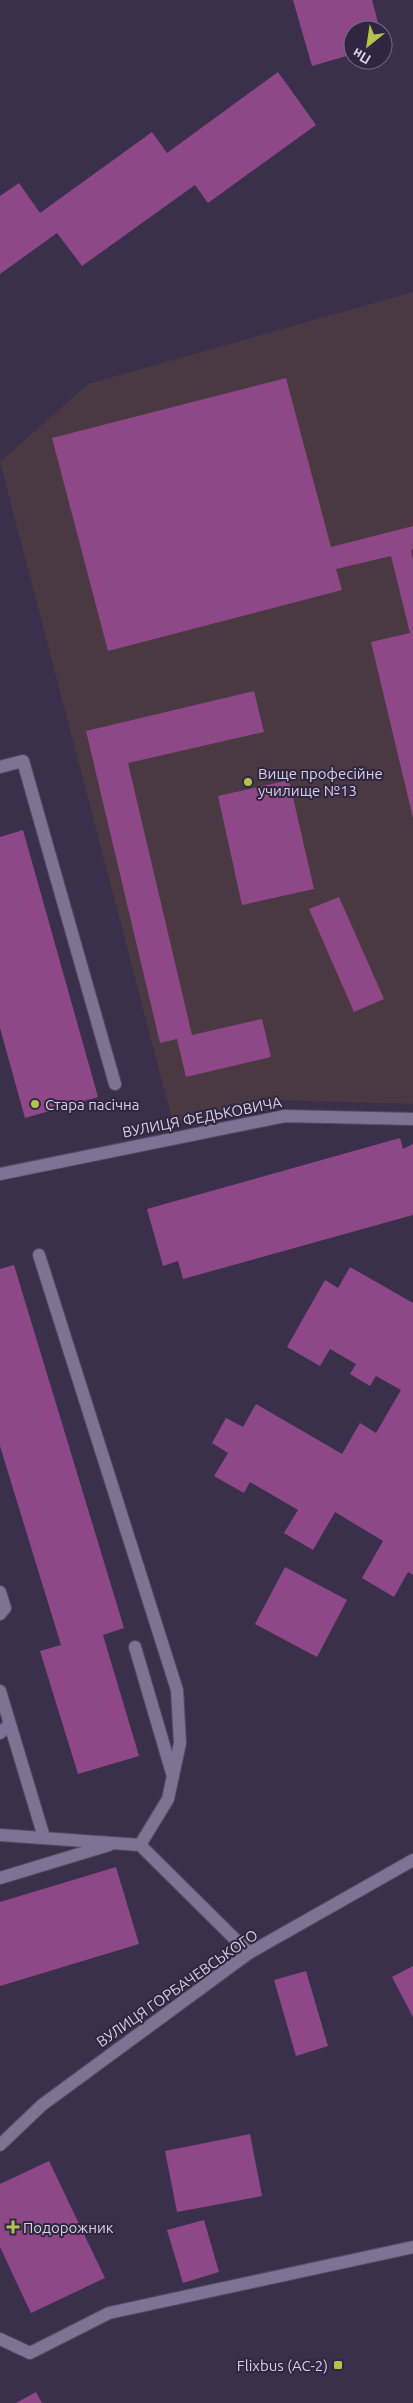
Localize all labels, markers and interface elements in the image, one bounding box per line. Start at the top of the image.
north arrow [343,20,393,70]
text: Пн [350,45,373,68]
place label: Вище професійне училище №13 [258,765,383,799]
marker: Вище професійне училище №13 [242,776,254,788]
street label: ВУЛИЦЯ ФЕДЬКОВИЧА [121,1093,283,1141]
place label: Стара пасічна [45,1096,139,1113]
marker: Стара пасічна [29,1098,41,1110]
street label: ВУЛИЦЯ ГОРБАЧЕВСЬКОГО [93,1926,261,2050]
place label: Подорожник [23,2219,114,2236]
marker: Подорожник [7,2221,19,2233]
place label: Flixbus (АС-2) [237,2357,328,2374]
marker: Flixbus (АС-2) [332,2359,344,2371]

